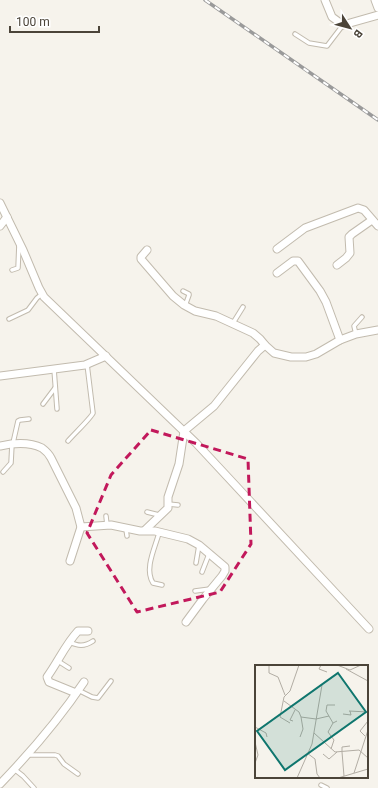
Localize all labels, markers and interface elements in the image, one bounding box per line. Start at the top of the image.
scale bar [10,8,99,34]
north arrow [330,8,370,48]
text: 100 m [16,15,50,29]
text: B [350,27,365,40]
inset map [255,665,368,778]

